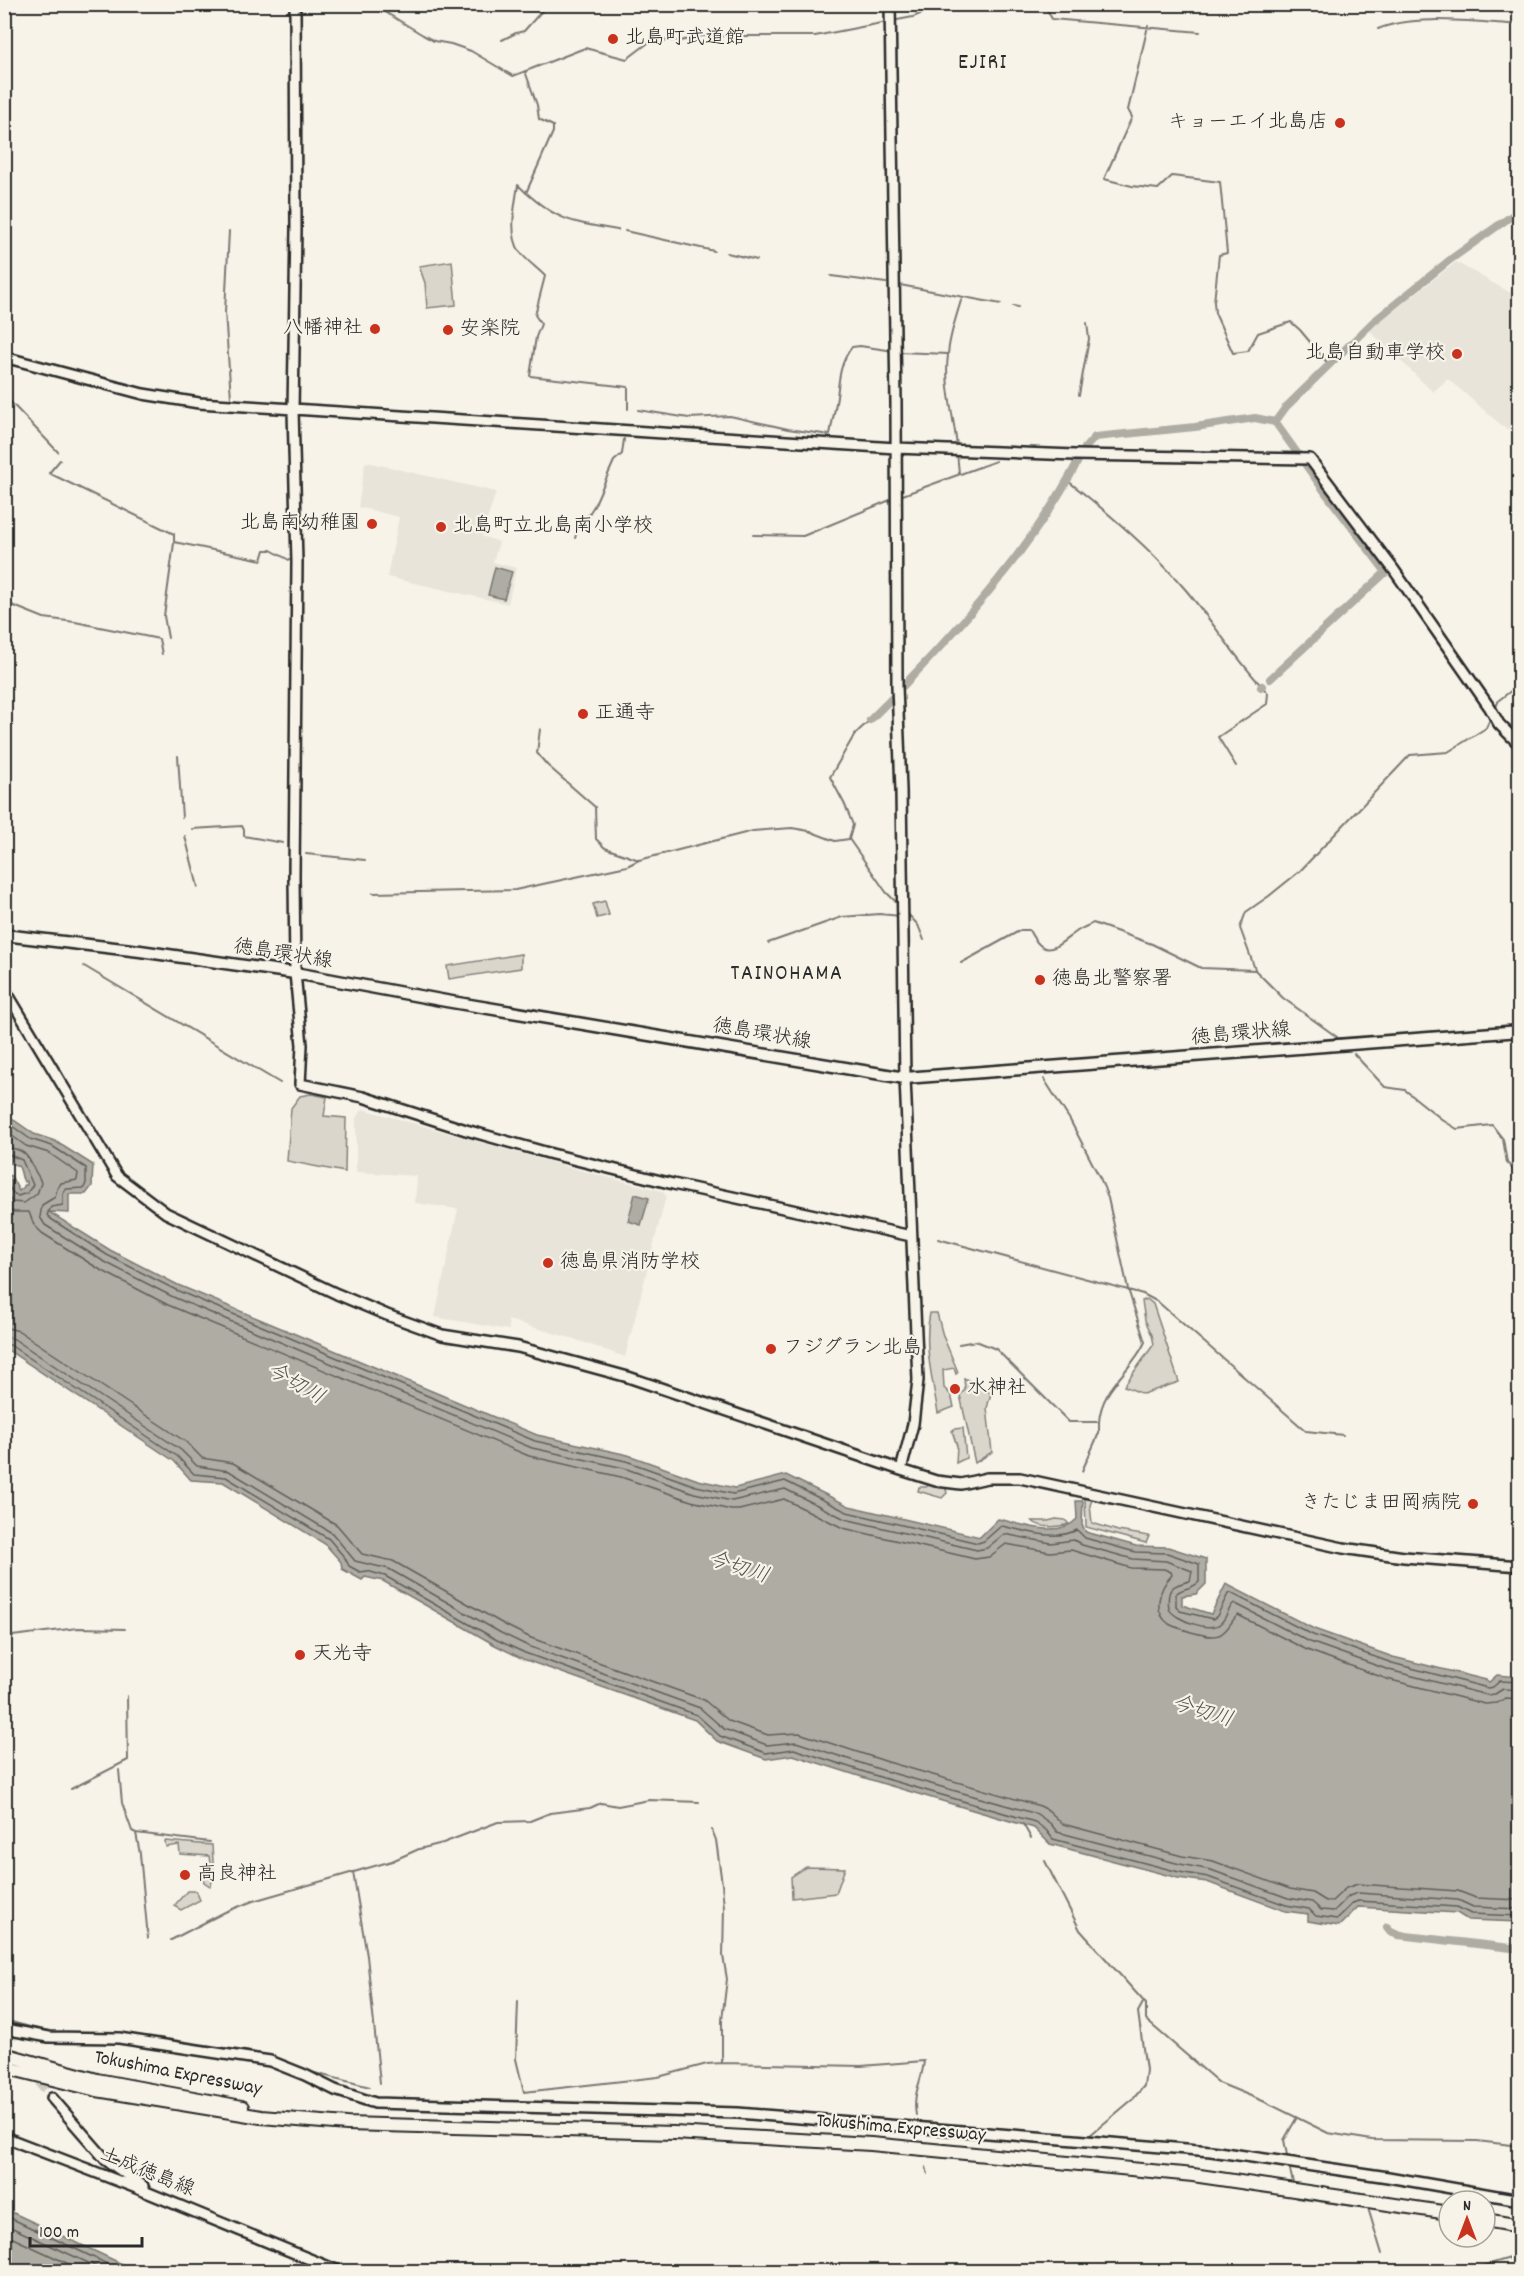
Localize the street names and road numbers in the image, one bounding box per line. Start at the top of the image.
street label: 徳島環状線 [231,933,335,977]
street label: 徳島環状線 [710,1013,814,1057]
street label: 徳島環状線 [1190,1017,1292,1053]
street label: Tokushima Expressway [92,2044,265,2104]
street label: Tokushima Expressway [815,2108,988,2150]
street label: 土成徳島線 [95,2141,199,2205]

